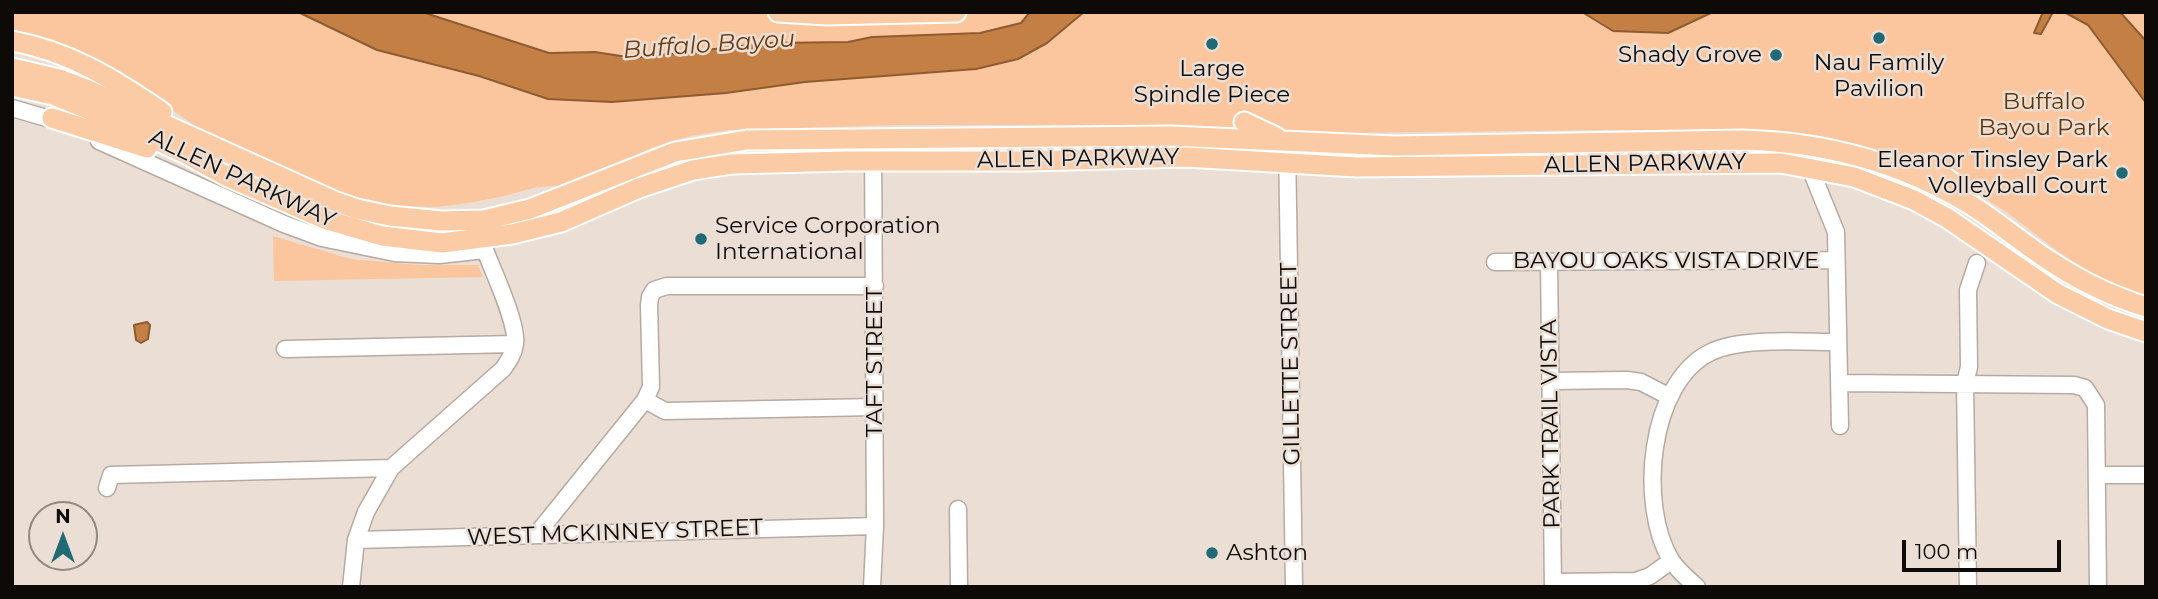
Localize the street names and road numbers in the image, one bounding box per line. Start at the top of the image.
street label: ALLEN PARKWAY [144,124,340,234]
street label: ALLEN PARKWAY [977,143,1179,175]
street label: ALLEN PARKWAY [1544,148,1746,180]
street label: BAYOU OAKS VISTA DRIVE [1513,247,1819,275]
street label: GILLETTE STREET [1275,262,1307,466]
street label: TAFT STREET [861,287,889,437]
street label: PARK TRAIL VISTA [1535,319,1567,529]
street label: WEST MCKINNEY STREET [466,514,764,552]

